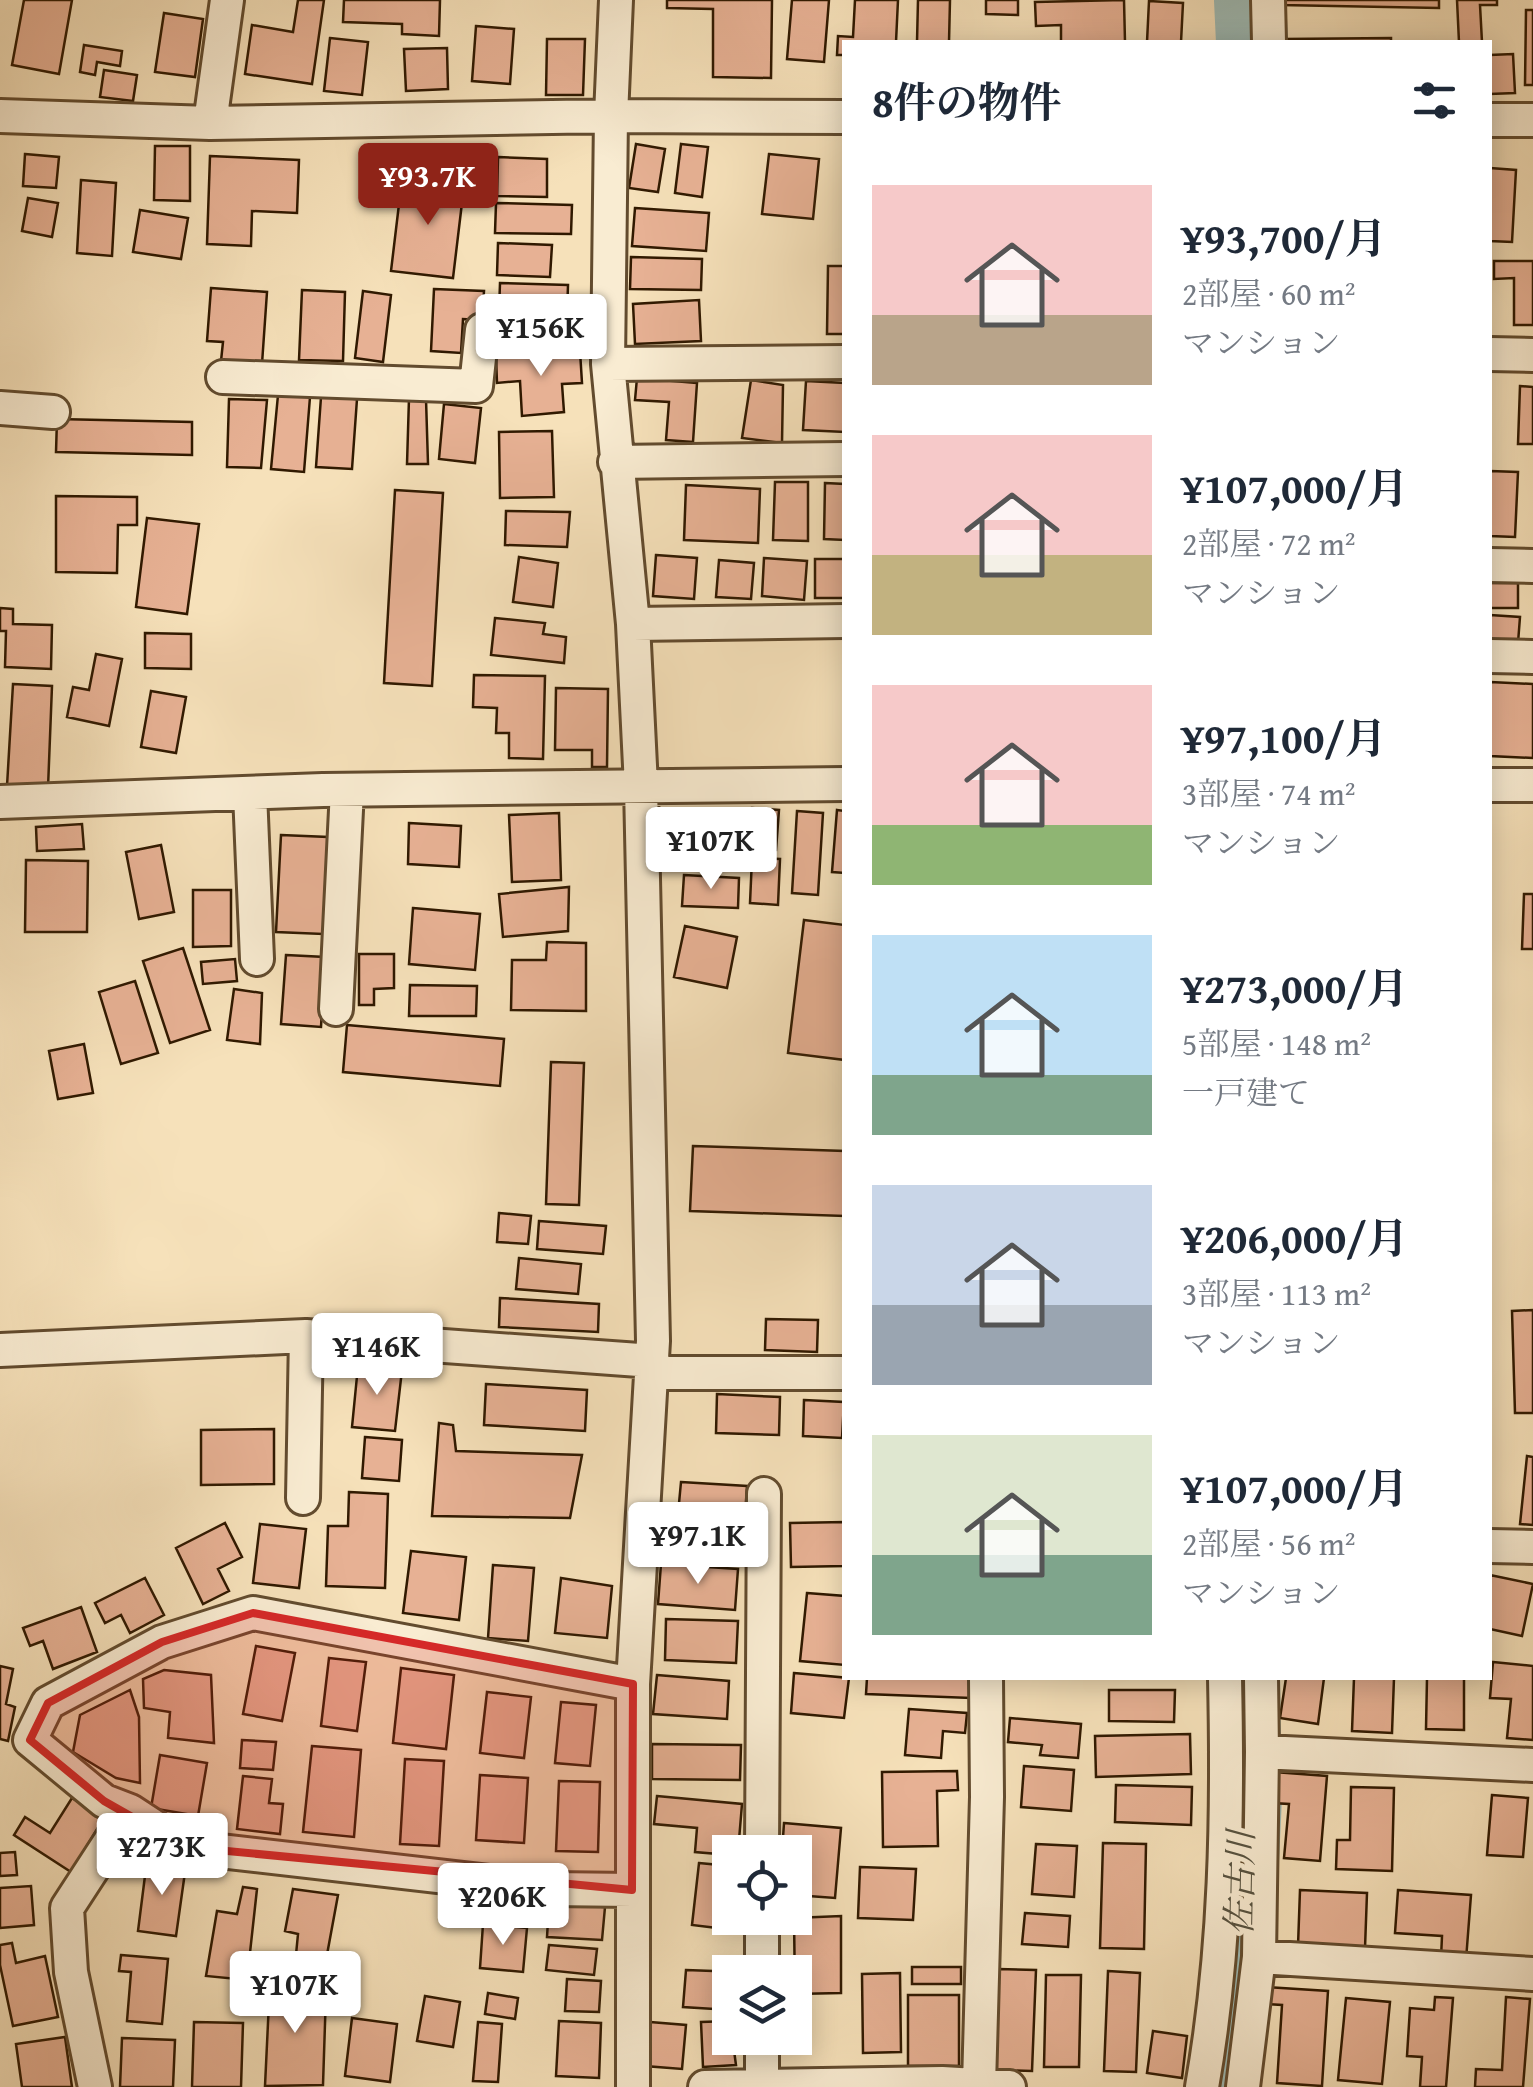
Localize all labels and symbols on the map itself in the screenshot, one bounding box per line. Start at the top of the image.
pin: ¥93.7K [347,143,509,228]
pin: ¥156K [471,294,611,379]
pin: ¥107K [641,807,781,892]
pin: ¥146K [307,1313,447,1398]
pin: ¥97.1K [617,1502,779,1587]
pin: ¥273K [92,1813,232,1898]
water label: 佐古川 [1213,1826,1266,1936]
pin: ¥206K [433,1863,573,1948]
pin: ¥107K [225,1951,365,2036]

